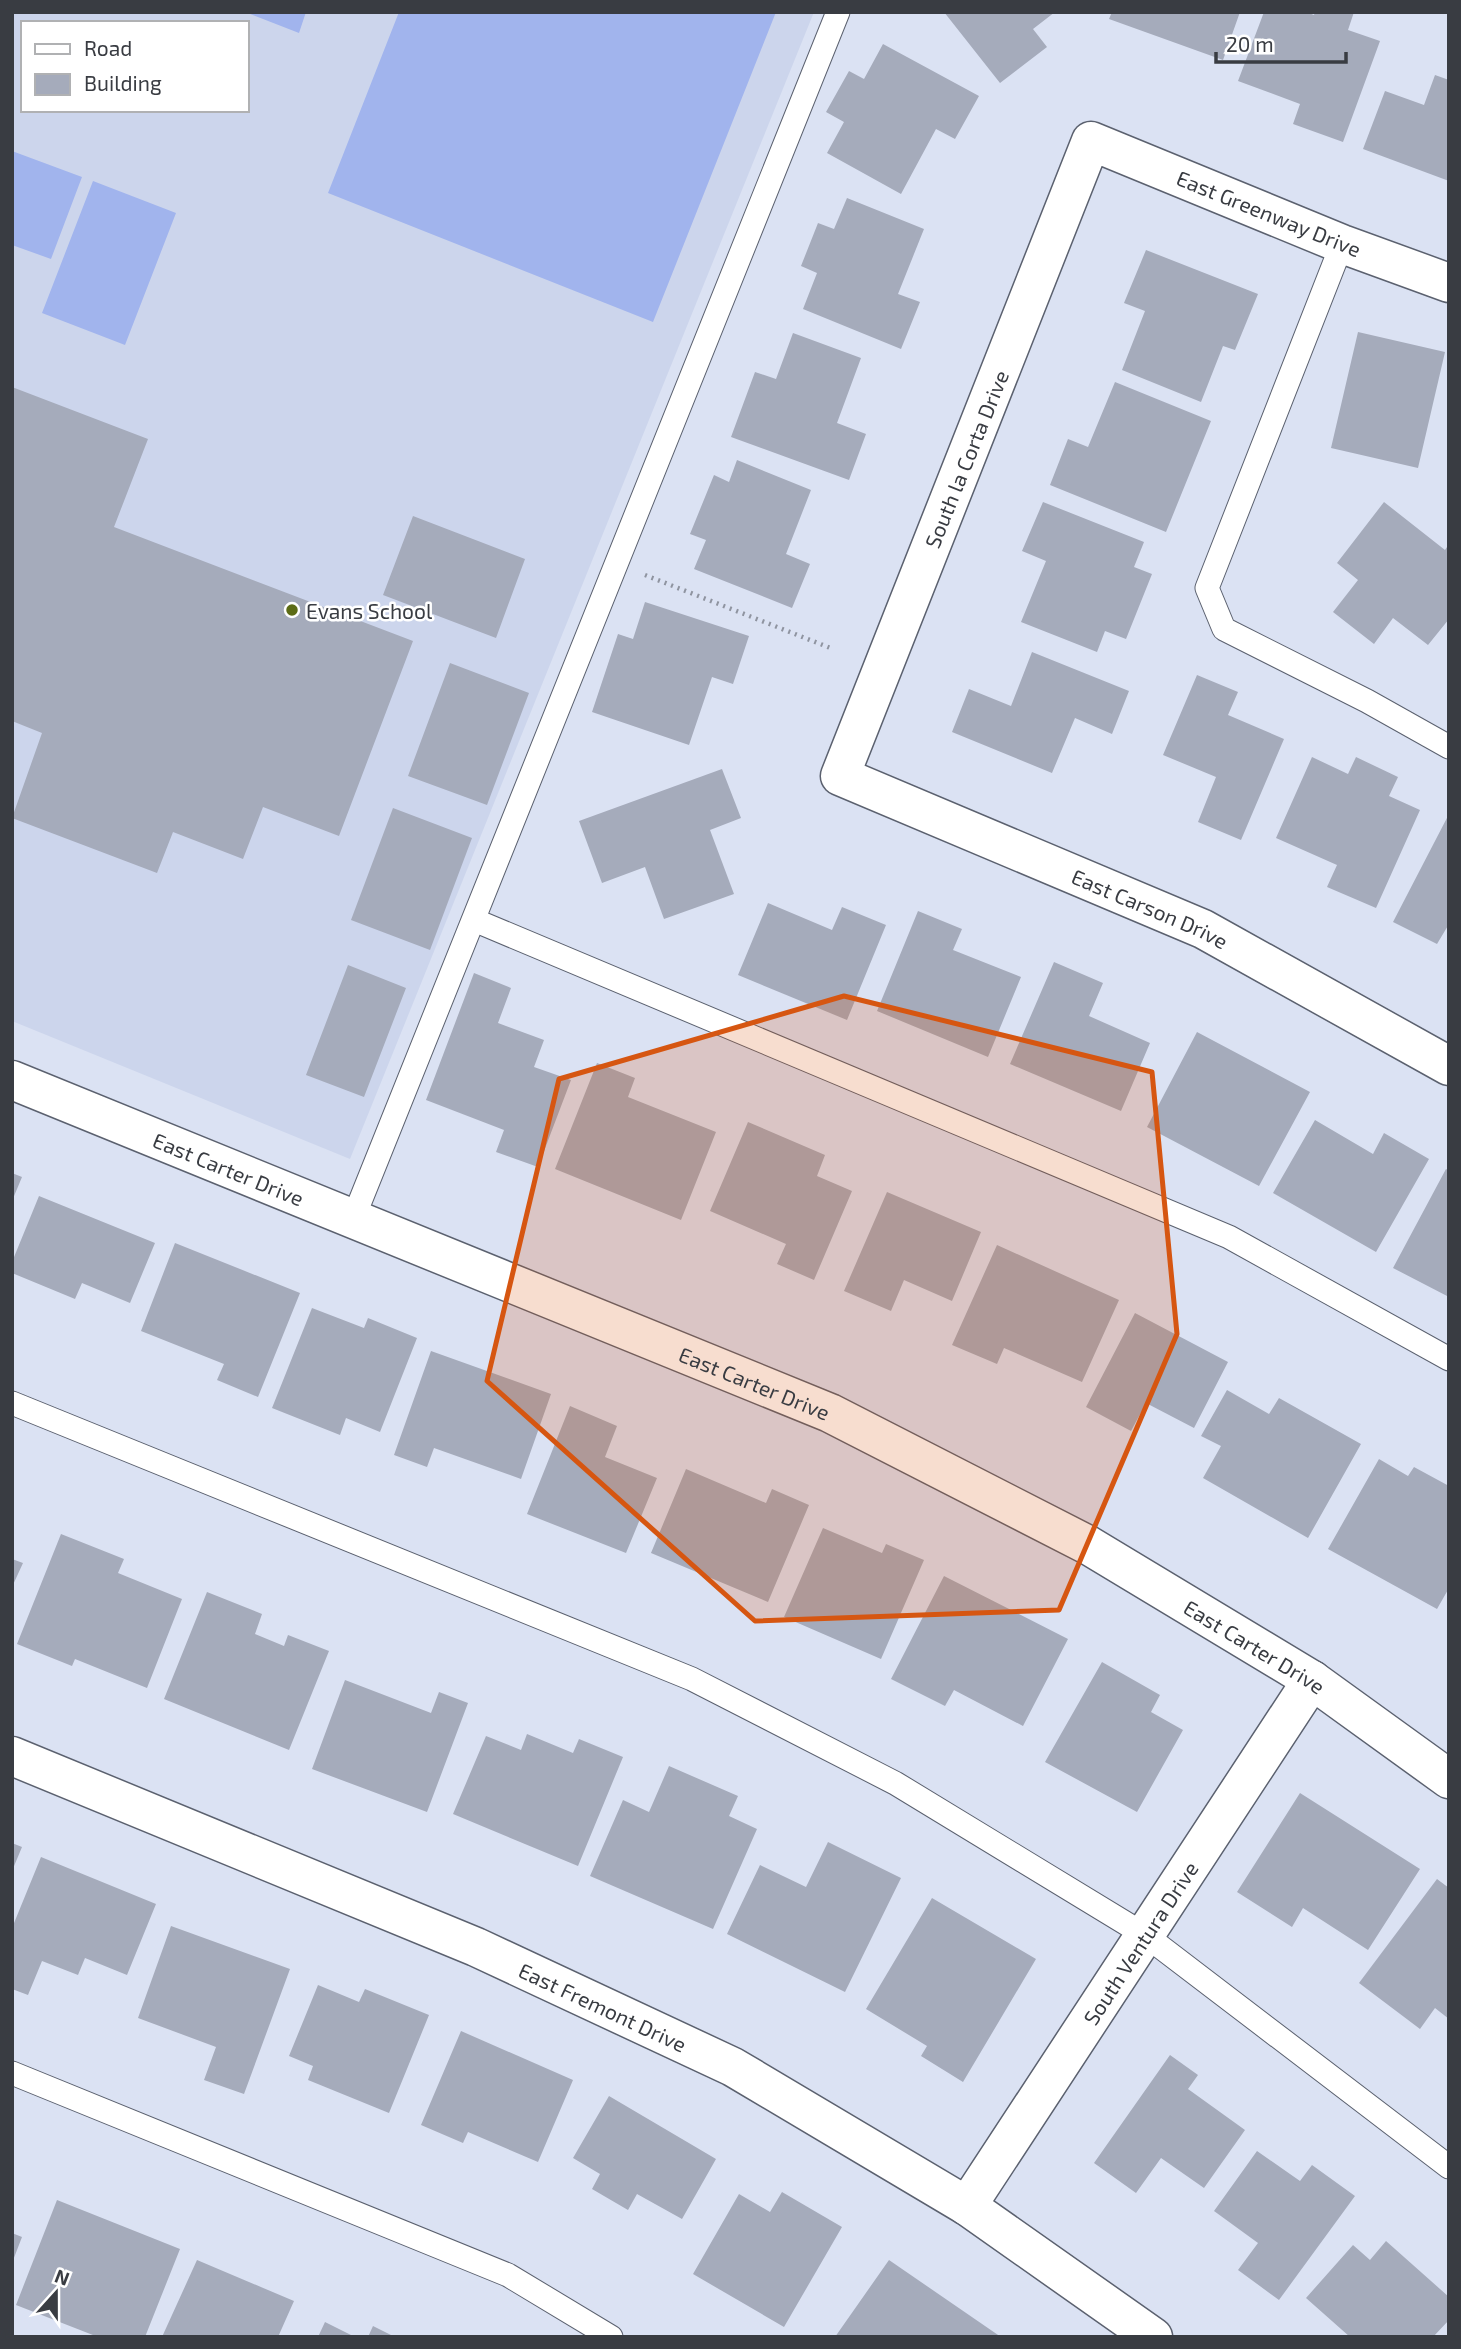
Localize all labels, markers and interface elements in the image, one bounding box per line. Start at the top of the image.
legend [21,21,248,112]
scale bar [1216,21,1346,65]
text: 20 m [1226,31,1274,56]
text: Road [84,35,132,60]
text: Building [84,70,162,95]
street label: East Greenway Drive [1173,165,1365,261]
street label: South la Corta Drive [919,367,1013,551]
place label: Evans School [306,598,433,623]
marker: Evans School [284,602,300,618]
street label: East Carson Drive [1068,863,1233,953]
street label: East Carter Drive [150,1126,308,1210]
street label: East Carter Drive [676,1341,834,1424]
street label: East Carter Drive [1180,1594,1330,1698]
street label: South Ventura Drive [1077,1856,1202,2029]
street label: East Fremont Drive [515,1956,691,2056]
north arrow [21,2258,91,2328]
text: N [52,2263,73,2290]

